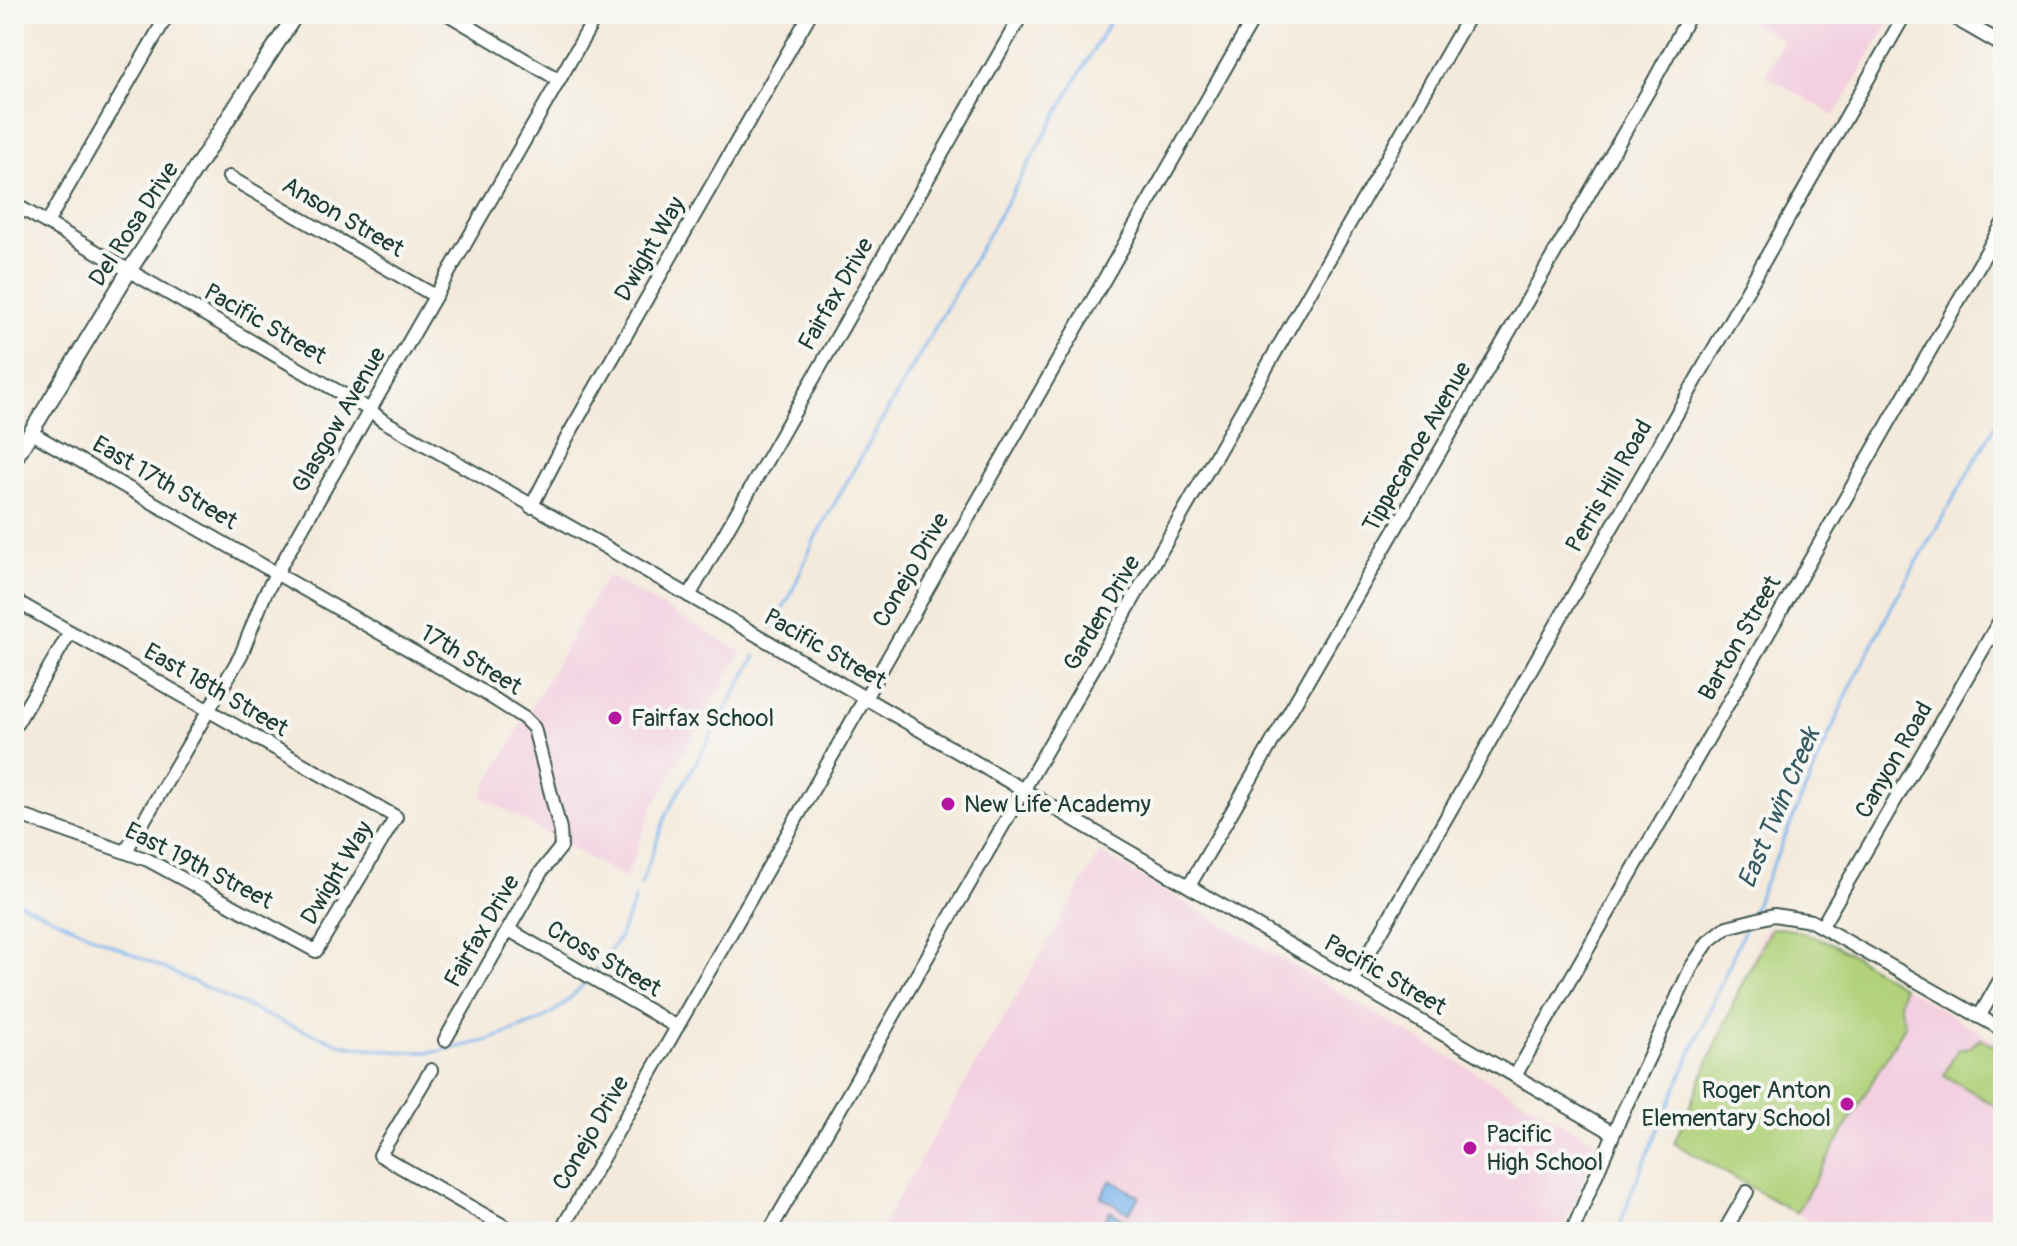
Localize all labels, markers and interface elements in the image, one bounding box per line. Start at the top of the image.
street label: Del Rosa Drive [83,156,185,292]
street label: Anson Street [277,170,409,264]
street label: Dwight Way [608,192,692,306]
street label: Fairfax Drive [792,232,880,356]
street label: Pacific Street [199,277,332,371]
street label: Glasgow Avenue [286,342,392,498]
street label: Tippecanoe Avenue [1356,356,1478,538]
street label: Perris Hill Road [1559,415,1659,557]
street label: East 17th Street [87,430,243,536]
street label: Conejo Drive [867,507,956,633]
street label: Garden Drive [1057,550,1147,676]
street label: Barton Street [1693,570,1788,706]
street label: Pacific Street [759,602,892,696]
street label: 17th Street [415,618,527,702]
street label: East 18th Street [139,637,294,743]
street label: Canyon Road [1849,697,1939,823]
place label: Fairfax School [631,704,774,733]
marker: Fairfax School [606,709,624,727]
water label: East Twin Creek [1731,721,1828,893]
place label: New Life Academy [964,790,1151,819]
marker: New Life Academy [939,795,957,813]
street label: East 19th Street [120,816,278,916]
street label: Dwight Way [295,816,379,930]
street label: Fairfax Drive [438,869,526,993]
street label: Cross Street [542,915,667,1004]
street label: Pacific Street [1319,928,1452,1022]
street label: Conejo Drive [547,1070,636,1196]
place label: Roger Anton Elementary School [1641,1076,1831,1133]
marker: Roger Anton Elementary School [1838,1095,1856,1113]
place label: Pacific High School [1486,1120,1603,1177]
marker: Pacific High School [1461,1139,1479,1157]

